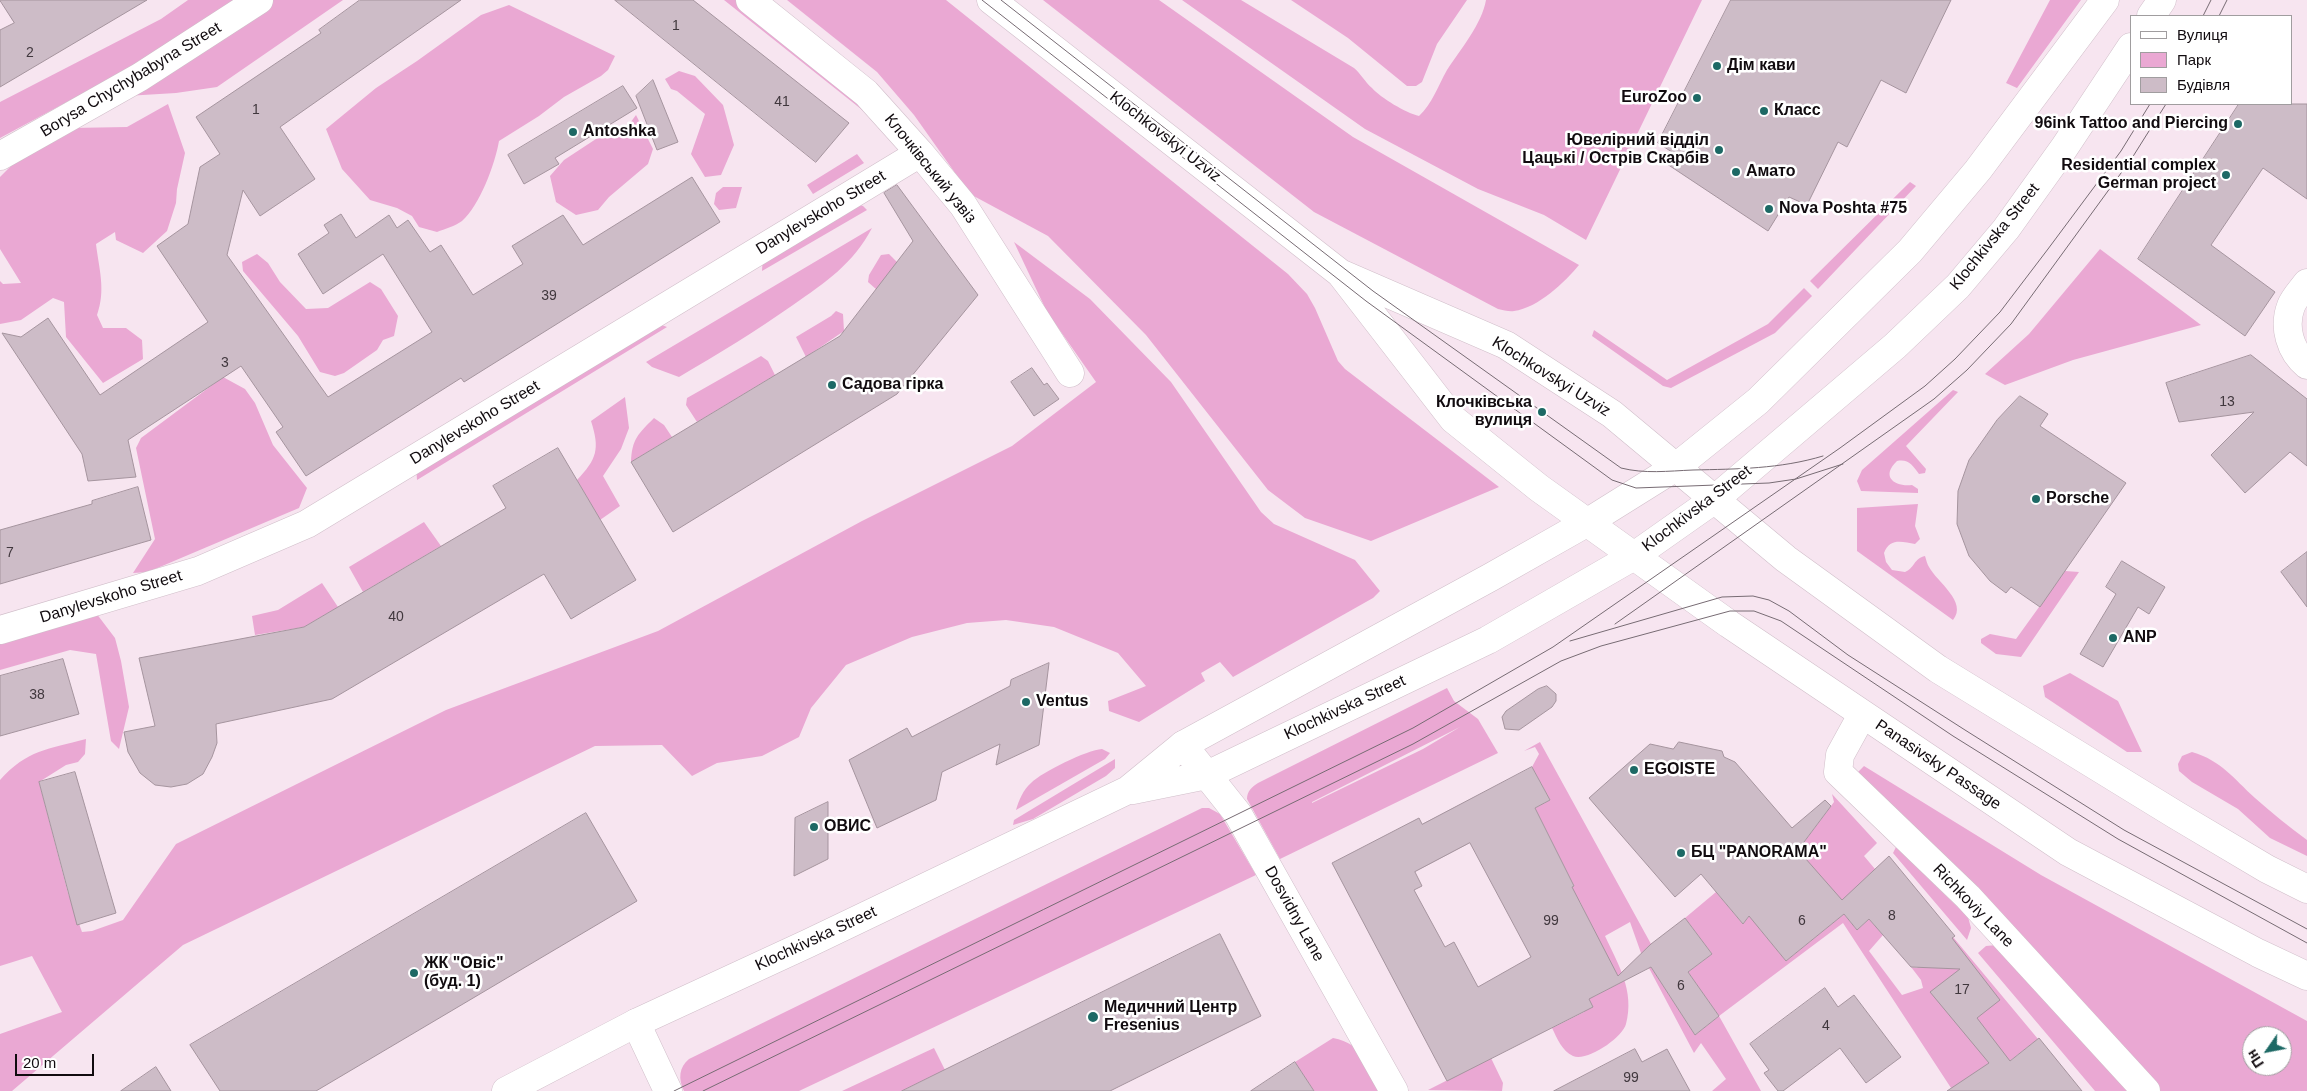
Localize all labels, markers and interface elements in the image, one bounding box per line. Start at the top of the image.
legend [2130,15,2292,105]
street label: Borysa Chychybabyna Street [37,18,225,142]
house number: 1 [672,18,680,34]
text: Вулиця [2177,26,2228,43]
house number: 2 [26,45,34,61]
text: Парк [2177,51,2211,68]
place label: Дім кави [1727,56,1796,76]
marker: Дім кави [1711,60,1723,72]
text: Будівля [2177,76,2230,93]
street label: Klochkovskyi Uzviz [1105,88,1225,186]
place label: EuroZoo [1621,88,1687,108]
marker: EuroZoo [1691,92,1703,104]
house number: 41 [774,94,790,110]
place label: Класс [1774,101,1821,121]
house number: 1 [252,102,260,118]
marker: Класс [1758,105,1770,117]
street label: Клочківський узвіз [880,111,980,227]
place label: 96ink Tattoo and Piercing [2034,114,2228,134]
marker: 96ink Tattoo and Piercing [2232,118,2244,130]
place label: Antoshka [583,122,656,142]
marker: Antoshka [567,126,579,138]
place label: Ювелірний відділ Цацькі / Острів Скарбів [1522,131,1709,169]
marker: Ювелірний відділ Цацькі / Острів Скарбів [1713,144,1725,156]
place label: Residential complex German project [2061,156,2216,194]
place label: Амато [1746,162,1795,182]
marker: Амато [1730,166,1742,178]
street label: Danylevskoho Street [753,167,889,259]
marker: Residential complex German project [2220,169,2232,181]
street label: Klochkivska Street [1946,180,2044,294]
place label: Nova Poshta #75 [1779,199,1907,219]
marker: Nova Poshta #75 [1763,203,1775,215]
house number: 39 [541,288,557,304]
street label: Klochkovskyi Uzviz [1488,333,1614,421]
house number: 3 [221,355,229,371]
place label: Садова гірка [842,375,943,395]
street label: Danylevskoho Street [407,377,543,469]
marker: Садова гірка [826,379,838,391]
place label: Клочківська вулиця [1436,393,1532,431]
house number: 13 [2219,394,2235,410]
marker: Клочківська вулиця [1536,406,1548,418]
street label: Klochkivska Street [1639,462,1755,556]
place label: Porsche [2046,489,2109,509]
marker: Porsche [2030,493,2042,505]
house number: 7 [6,545,14,561]
street label: Danylevskoho Street [38,566,184,628]
house number: 40 [388,609,404,625]
place label: ANP [2123,628,2157,648]
marker: ANP [2107,632,2119,644]
street label: Klochkivska Street [1281,671,1409,745]
house number: 38 [29,687,45,703]
place label: Ventus [1036,692,1088,712]
marker: Ventus [1020,696,1032,708]
street label: Panasivsky Passage [1871,716,2005,814]
place label: EGOISTE [1644,760,1715,780]
marker: EGOISTE [1628,764,1640,776]
place label: ОВИС [824,817,871,837]
marker: ОВИС [808,821,820,833]
place label: БЦ "PANORAMA" [1691,843,1827,863]
marker: БЦ "PANORAMA" [1675,847,1687,859]
street label: Richkoviy Lane [1928,860,2018,952]
street label: Dosvidny Lane [1260,863,1328,965]
street label: Klochkivska Street [752,902,880,976]
house number: 8 [1888,908,1896,924]
house number: 99 [1543,913,1559,929]
house number: 6 [1798,913,1806,929]
place label: ЖК "Овіс" (буд. 1) [424,954,503,992]
marker: ЖК "Овіс" (буд. 1) [408,967,420,979]
house number: 6 [1677,978,1685,994]
house number: 17 [1954,982,1970,998]
place label: Медичний Центр Fresenius [1104,998,1237,1036]
marker: Медичний Центр Fresenius [1086,1010,1100,1024]
house number: 4 [1822,1018,1830,1034]
north arrow [2242,1026,2292,1076]
scale bar [18,1044,96,1076]
text: Пн [2244,1046,2267,1071]
text: 20 m [23,1054,56,1071]
house number: 99 [1623,1070,1639,1086]

